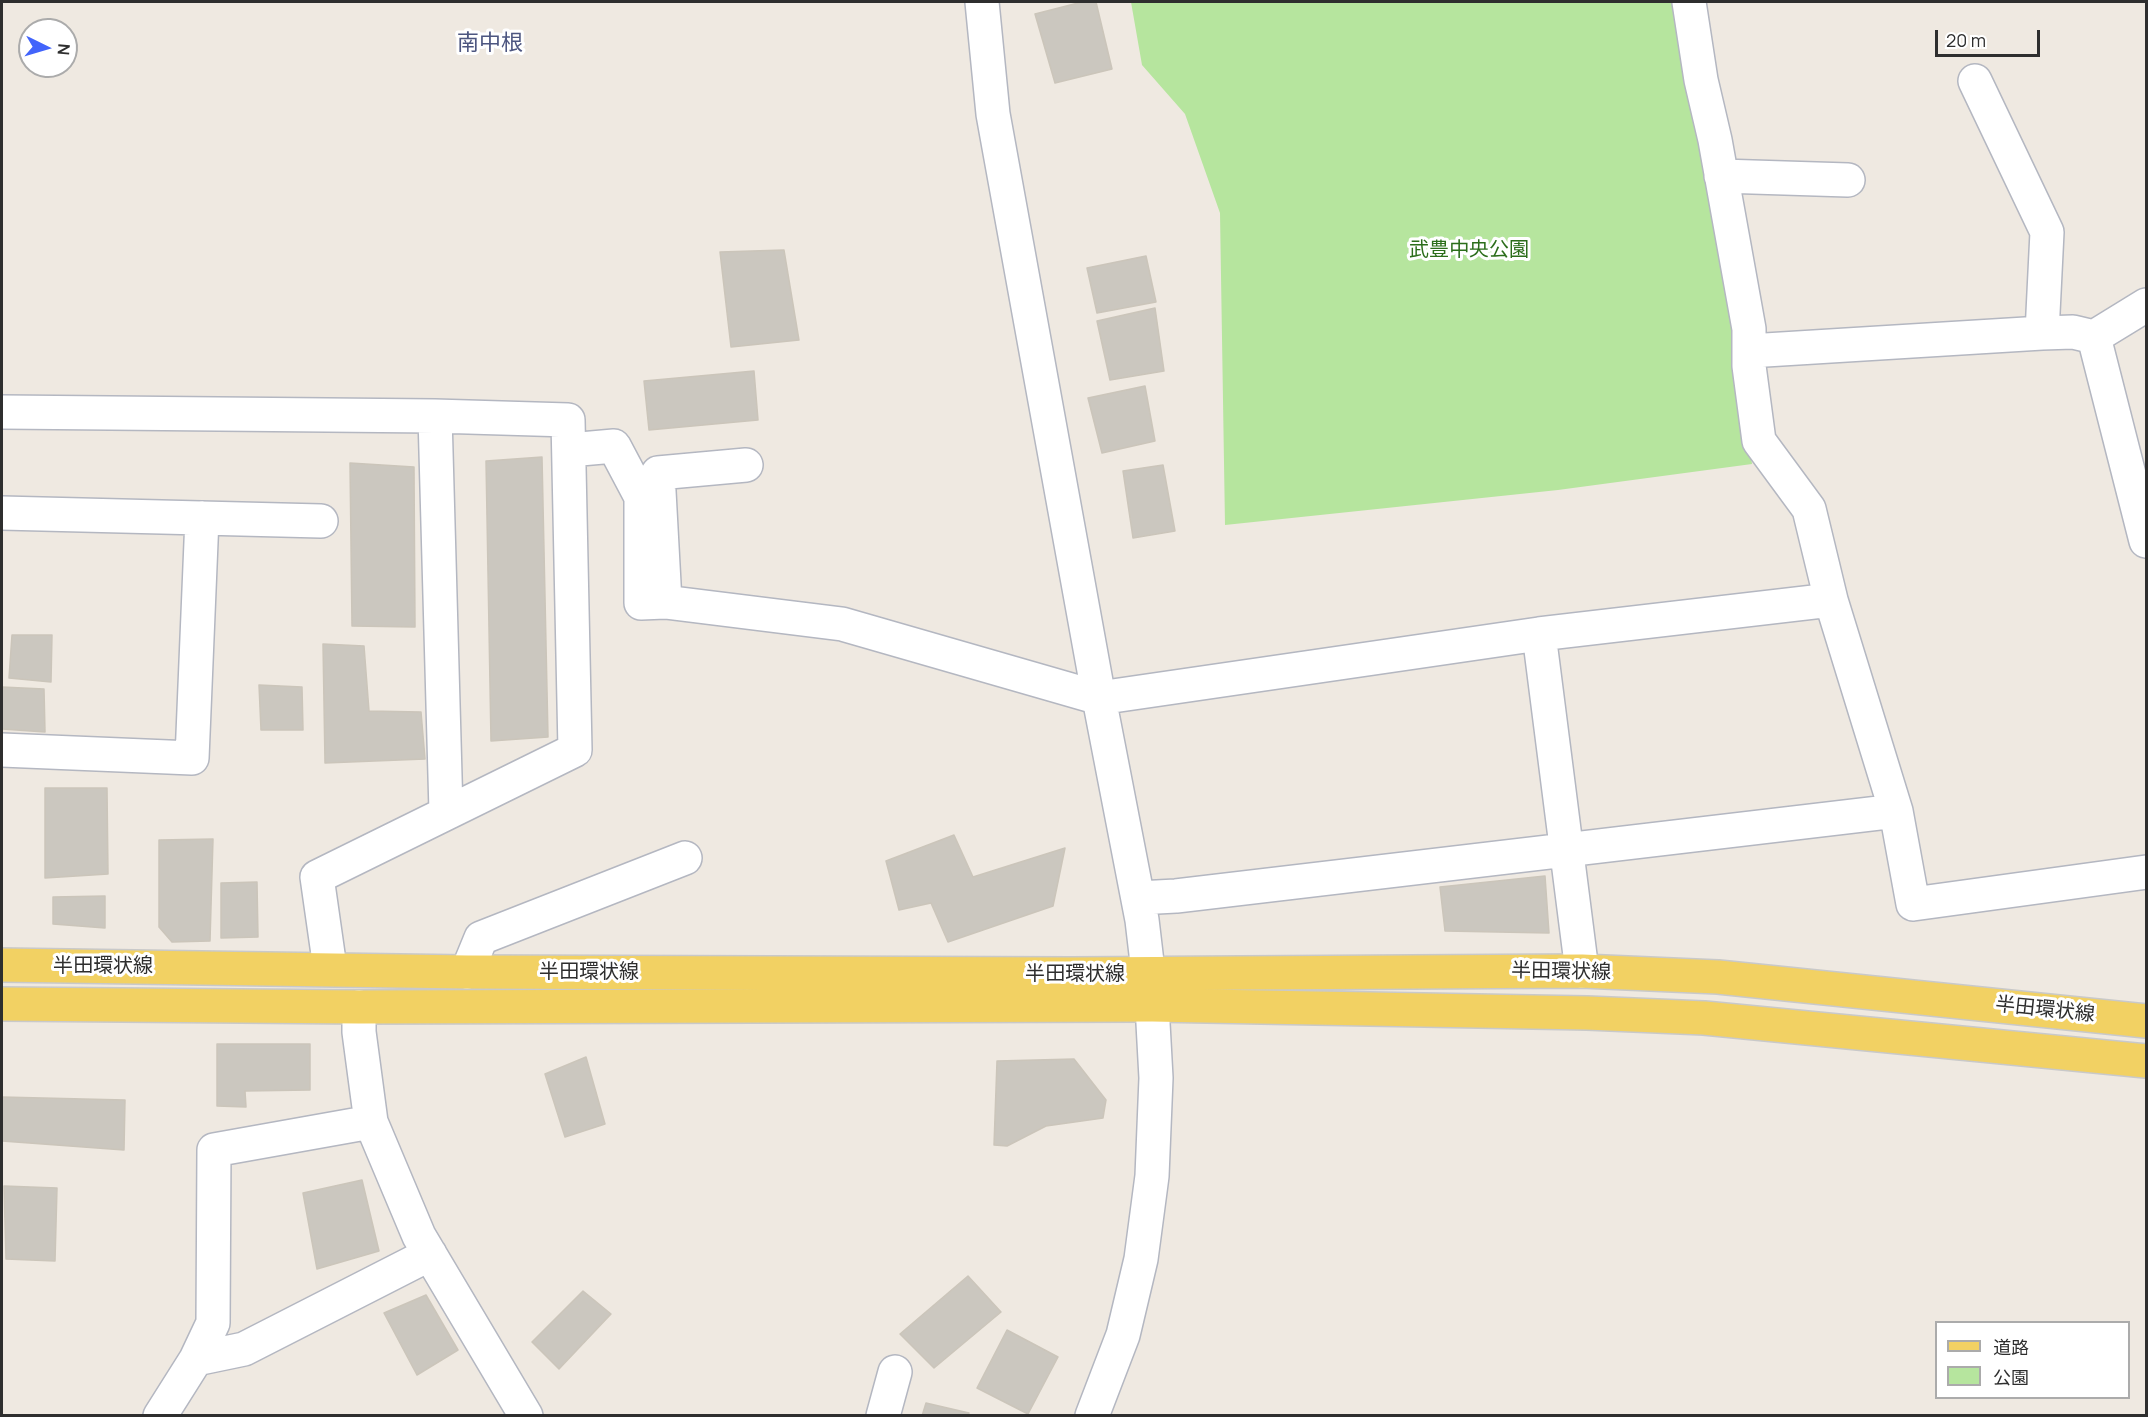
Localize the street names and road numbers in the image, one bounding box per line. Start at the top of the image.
street label: 半田環状線 [53,954,153,978]
street label: 半田環状線 [1511,959,1611,985]
street label: 半田環状線 [539,960,639,984]
street label: 半田環状線 [1025,962,1125,986]
street label: 半田環状線 [1994,993,2096,1027]

